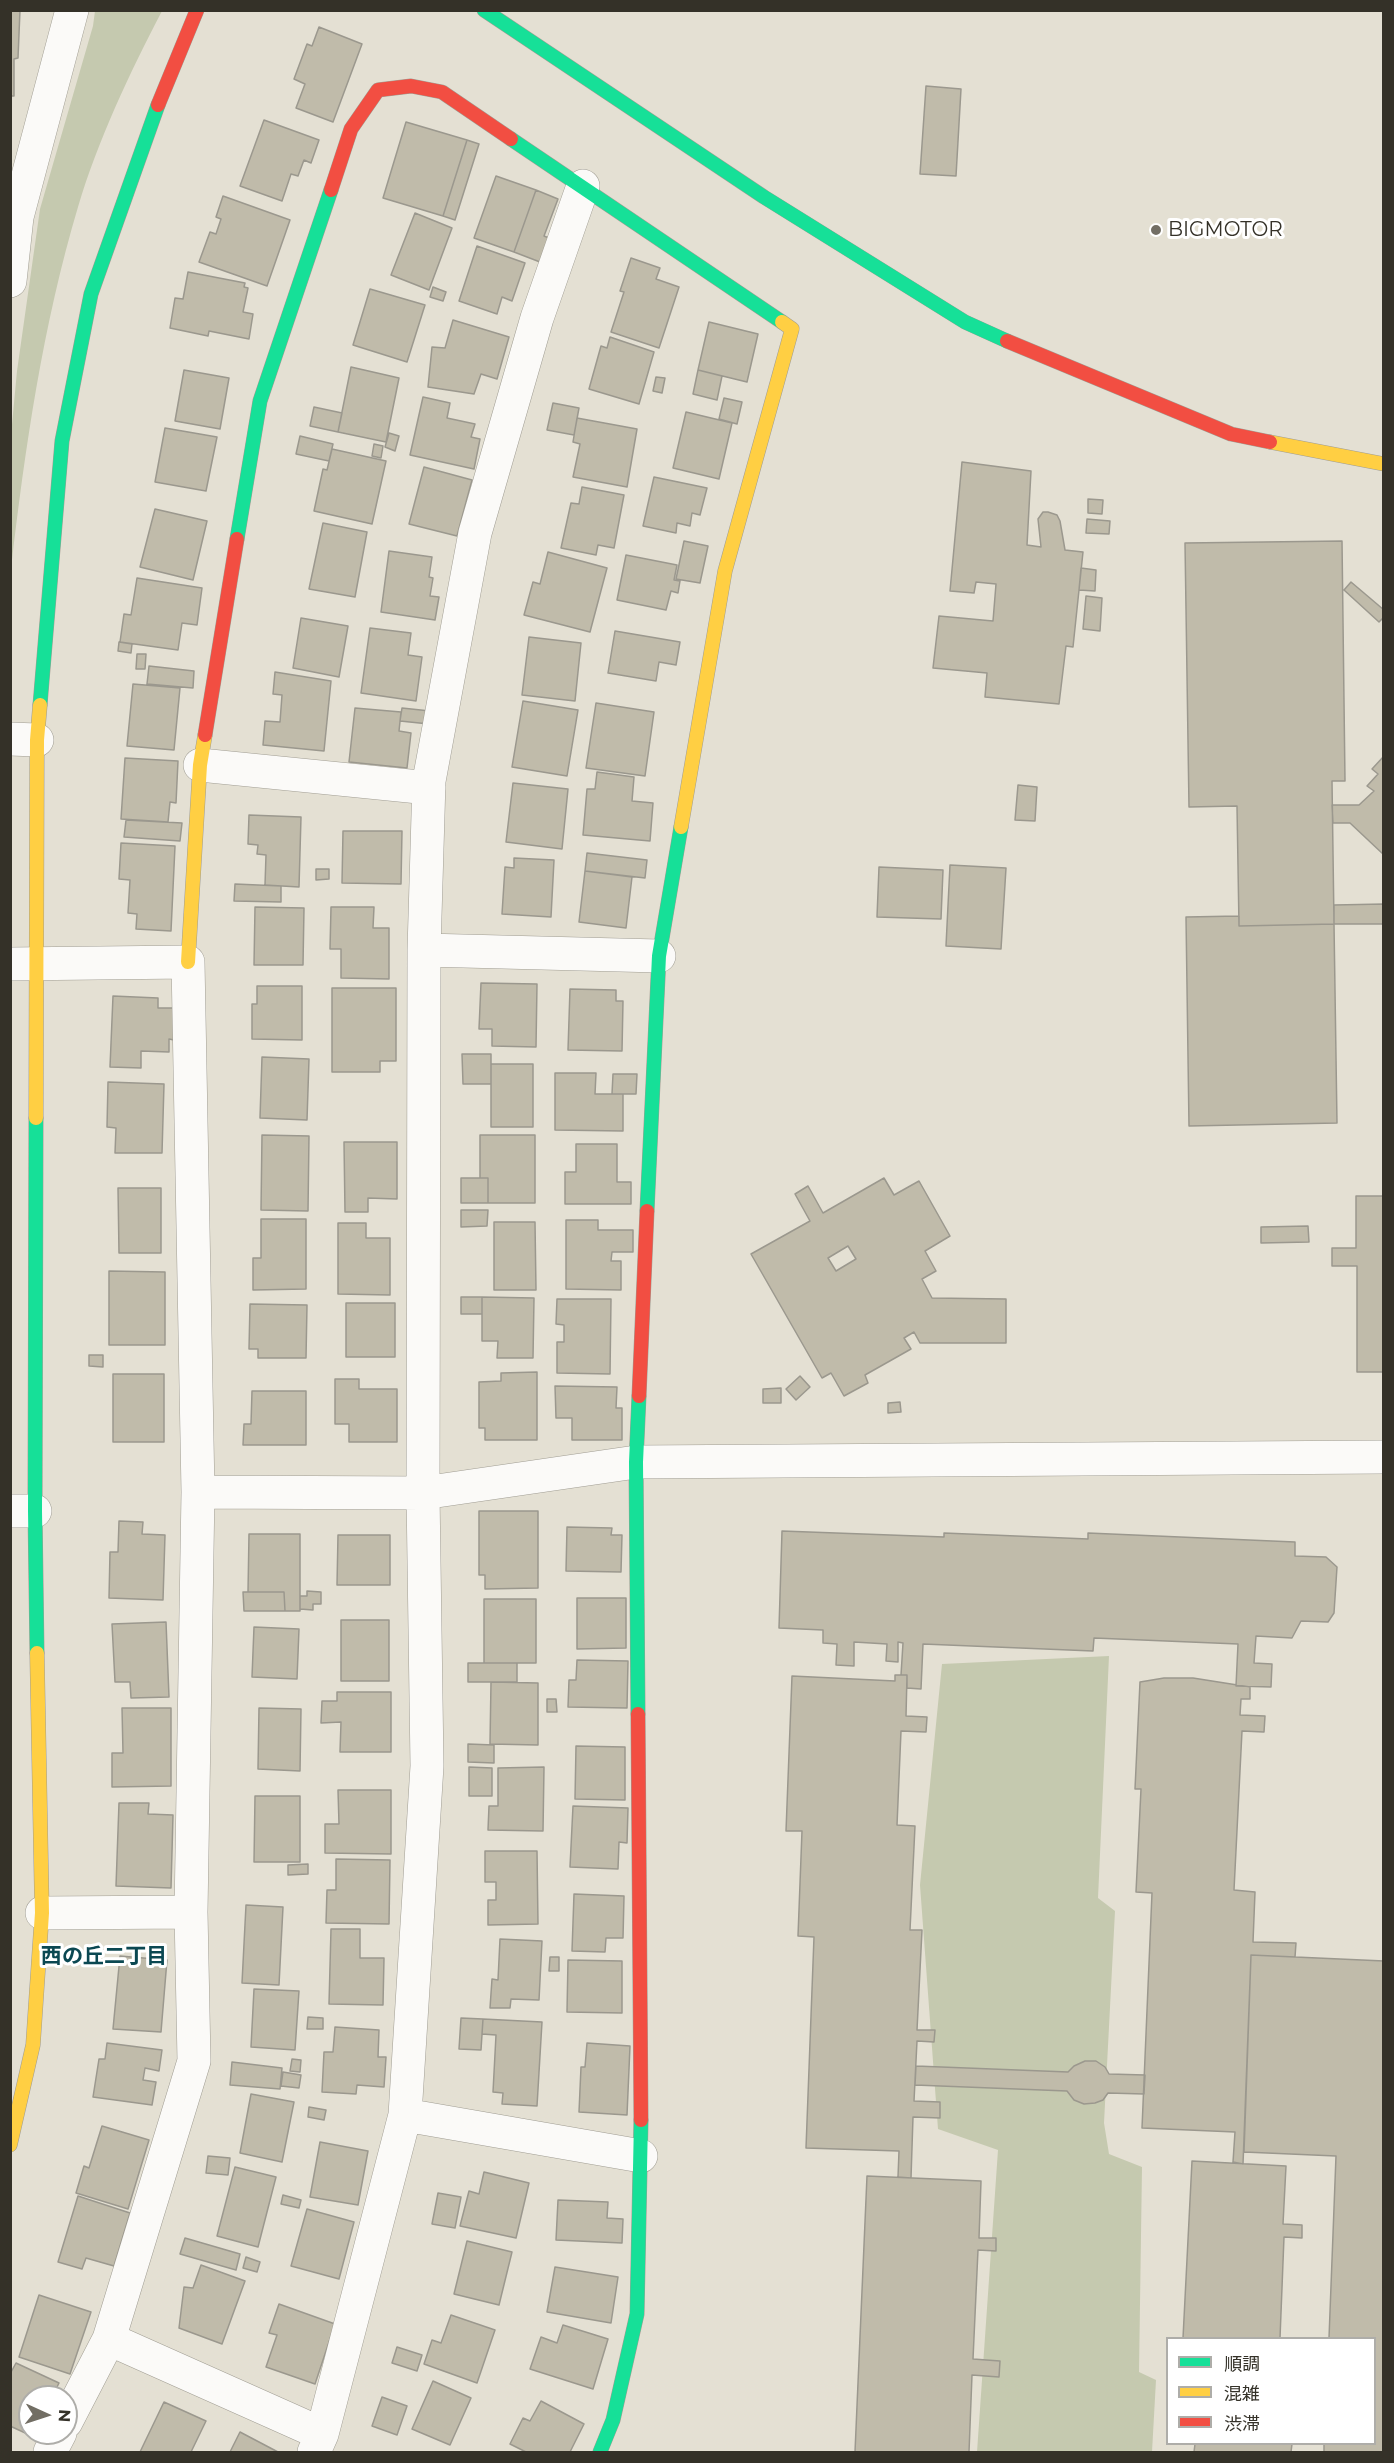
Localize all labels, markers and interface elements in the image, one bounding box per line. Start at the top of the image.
place label: BIGMOTOR [1168,218,1283,242]
marker: BIGMOTOR [1149,223,1163,237]
district label: 西の丘二丁目 [41,1944,167,1970]
legend [1166,2337,1376,2445]
text: 順調 [1224,2353,1260,2375]
text: 混雑 [1224,2383,1260,2405]
north arrow [18,2385,78,2445]
text: N [55,2409,74,2423]
text: 渋滞 [1224,2413,1260,2435]

